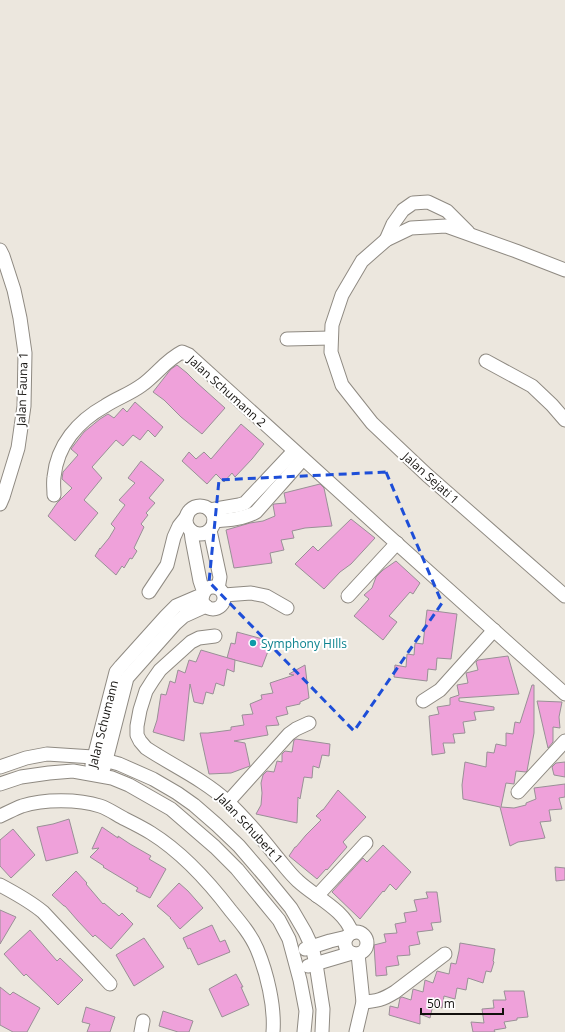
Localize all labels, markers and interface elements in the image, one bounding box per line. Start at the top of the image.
street label: Jalan Schumann 2 [184,351,270,431]
street label: Jalan Fauna 1 [12,352,32,427]
street label: Jalan Sejati 1 [398,447,463,508]
place label: Symphony HIlls [261,635,347,652]
marker: Symphony HIlls [248,638,258,648]
street label: Jalan Schumann [84,678,122,771]
street label: Jalan Schubert 1 [212,788,287,867]
scale bar [421,990,503,1016]
text: 50 m [427,995,455,1012]

